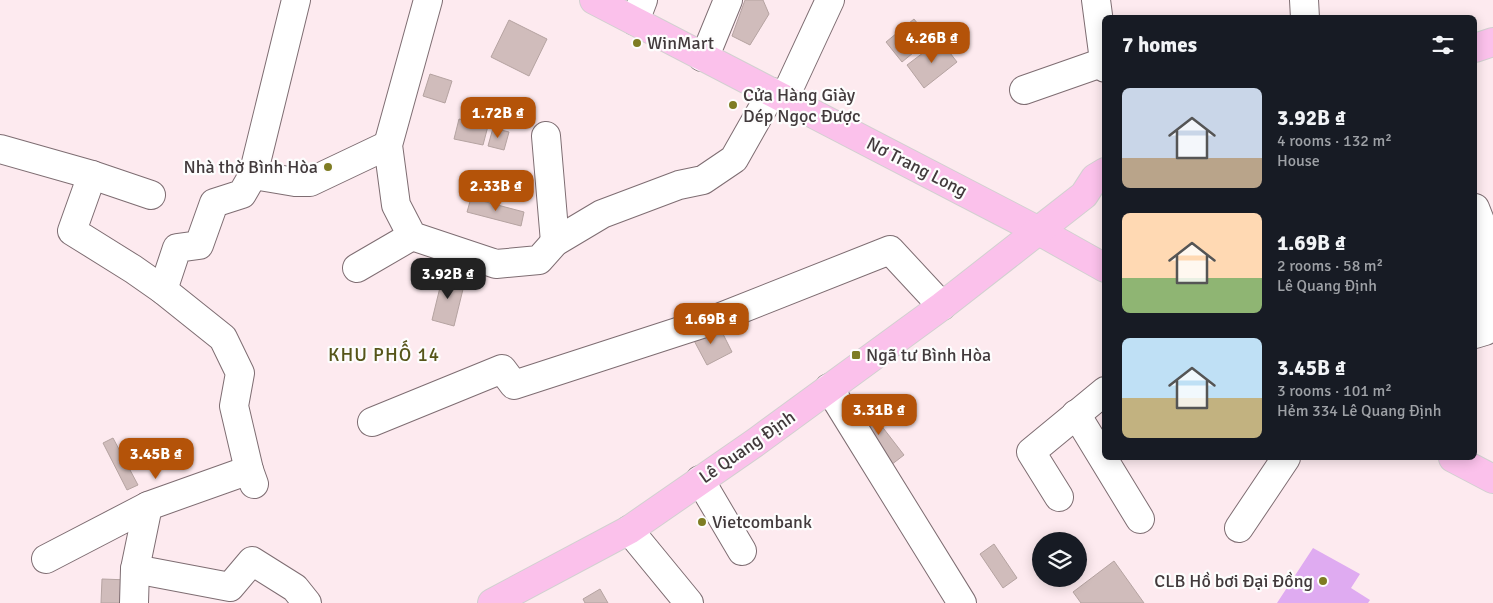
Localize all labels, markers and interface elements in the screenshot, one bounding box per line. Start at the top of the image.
pin: 4.26B ₫ [886,22,978,64]
text: 4.26B ₫ [906,28,958,48]
icon: filters [1429,31,1457,59]
place label: WinMart [647,32,714,54]
text: 7 homes [1122,32,1197,58]
marker: WinMart [631,37,643,49]
place label: Cửa Hàng Giày Dép Ngọc Được [743,84,860,127]
pin: 1.72B ₫ [452,96,544,139]
marker: Cửa Hàng Giày Dép Ngọc Được [727,99,739,111]
text: 1.72B ₫ [472,103,524,123]
text: 3.92B ₫ [1277,105,1346,131]
icon: home [1162,108,1222,168]
text: 4 rooms · 132 m² [1277,131,1392,151]
street label: Nơ Trang Long [863,132,971,202]
text: House [1277,151,1320,171]
place label: Nhà thờ Bình Hòa [183,156,318,178]
marker: Nhà thờ Bình Hòa [322,161,334,173]
pin: 2.33B ₫ [450,170,542,212]
text: 2.33B ₫ [470,176,522,196]
text: 1.69B ₫ [1277,230,1346,256]
icon: home [1162,233,1222,293]
text: 2 rooms · 58 m² [1277,256,1383,276]
pin: 3.92B ₫ [402,258,494,300]
text: 3.92B ₫ [422,264,474,284]
text: Lê Quang Định [1277,276,1377,296]
pin: 1.69B ₫ [665,302,757,345]
text: 1.69B ₫ [685,309,737,329]
district label: KHU PHỐ 14 [328,340,440,367]
place label: Ngã tư Bình Hòa [866,344,991,366]
marker: Ngã tư Bình Hòa [850,349,862,361]
text: 3.45B ₫ [1277,355,1346,381]
icon: home [1162,358,1222,418]
text: 3 rooms · 101 m² [1277,381,1392,401]
pin: 3.31B ₫ [833,394,925,436]
text: 3.31B ₫ [853,400,905,420]
text: Hẻm 334 Lê Quang Định [1277,401,1441,421]
street label: Lê Quang Định [695,406,799,488]
pin: 3.45B ₫ [110,438,202,480]
text: 3.45B ₫ [130,444,182,464]
place label: Vietcombank [712,511,812,533]
marker: Vietcombank [696,516,708,528]
map controls [1032,532,1087,587]
button: layers [1032,532,1087,587]
place label: CLB Hồ bơi Đại Đồng [1154,570,1313,592]
marker: CLB Hồ bơi Đại Đồng [1317,575,1329,587]

